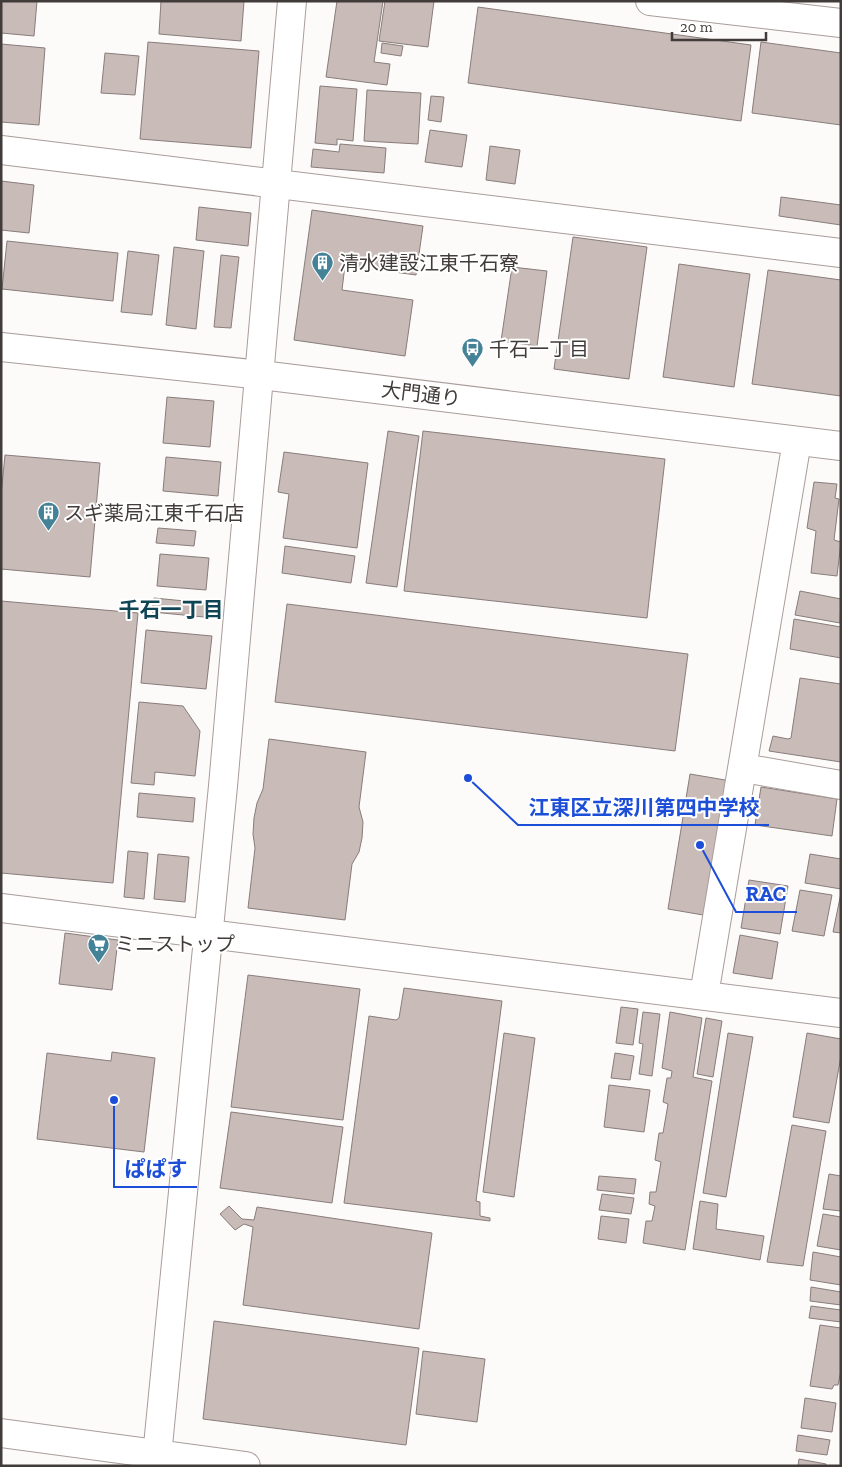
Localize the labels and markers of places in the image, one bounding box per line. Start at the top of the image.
building icon: 清水建設江東千石寮 [311,251,335,282]
place label: 清水建設江東千石寮 [339,251,519,275]
bus stop icon: 千石一丁目 [461,337,485,368]
place label: 千石一丁目 [489,337,589,361]
building icon: スギ薬局江東千石店 [36,501,60,532]
place label: スギ薬局江東千石店 [64,501,244,525]
callout: 江東区立深川第四中学校 [518,789,769,825]
callout: RAC [736,876,797,912]
supermarket icon: ミニストップ [87,932,111,963]
place label: ミニストップ [115,932,235,956]
callout: ぱぱす [114,1151,197,1187]

